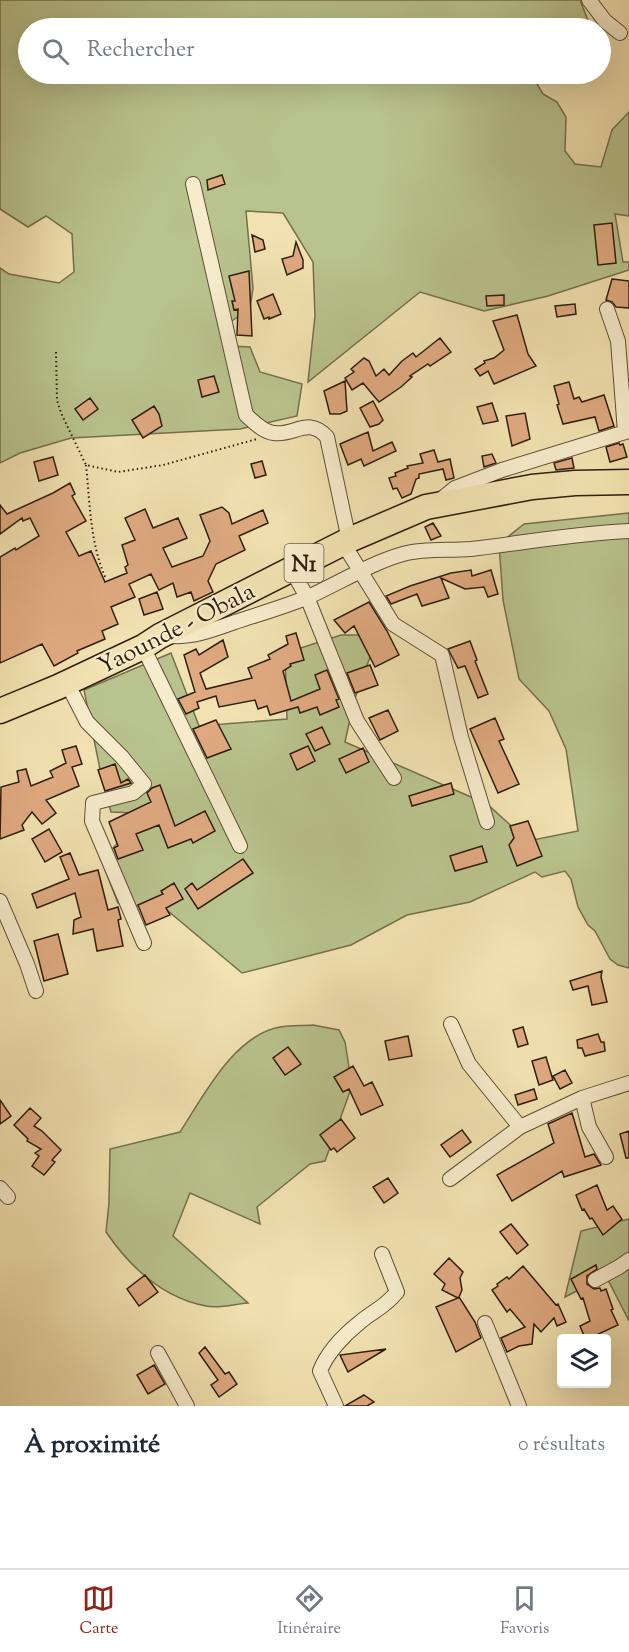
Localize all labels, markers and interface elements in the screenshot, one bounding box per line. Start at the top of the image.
search box [18,18,611,84]
icon: search [39,35,72,68]
text: Rechercher [87,35,194,67]
road number: N1 [284,544,324,582]
street label: Yaounde - Obala [92,575,261,684]
map controls [557,1334,611,1388]
button: layers [557,1334,611,1388]
text: À proximité [24,1427,160,1464]
text: 0 résultats [518,1431,605,1460]
tab: Carte [80,1582,118,1641]
tab: Itinéraire [278,1582,341,1641]
tab: Favoris [500,1582,549,1641]

